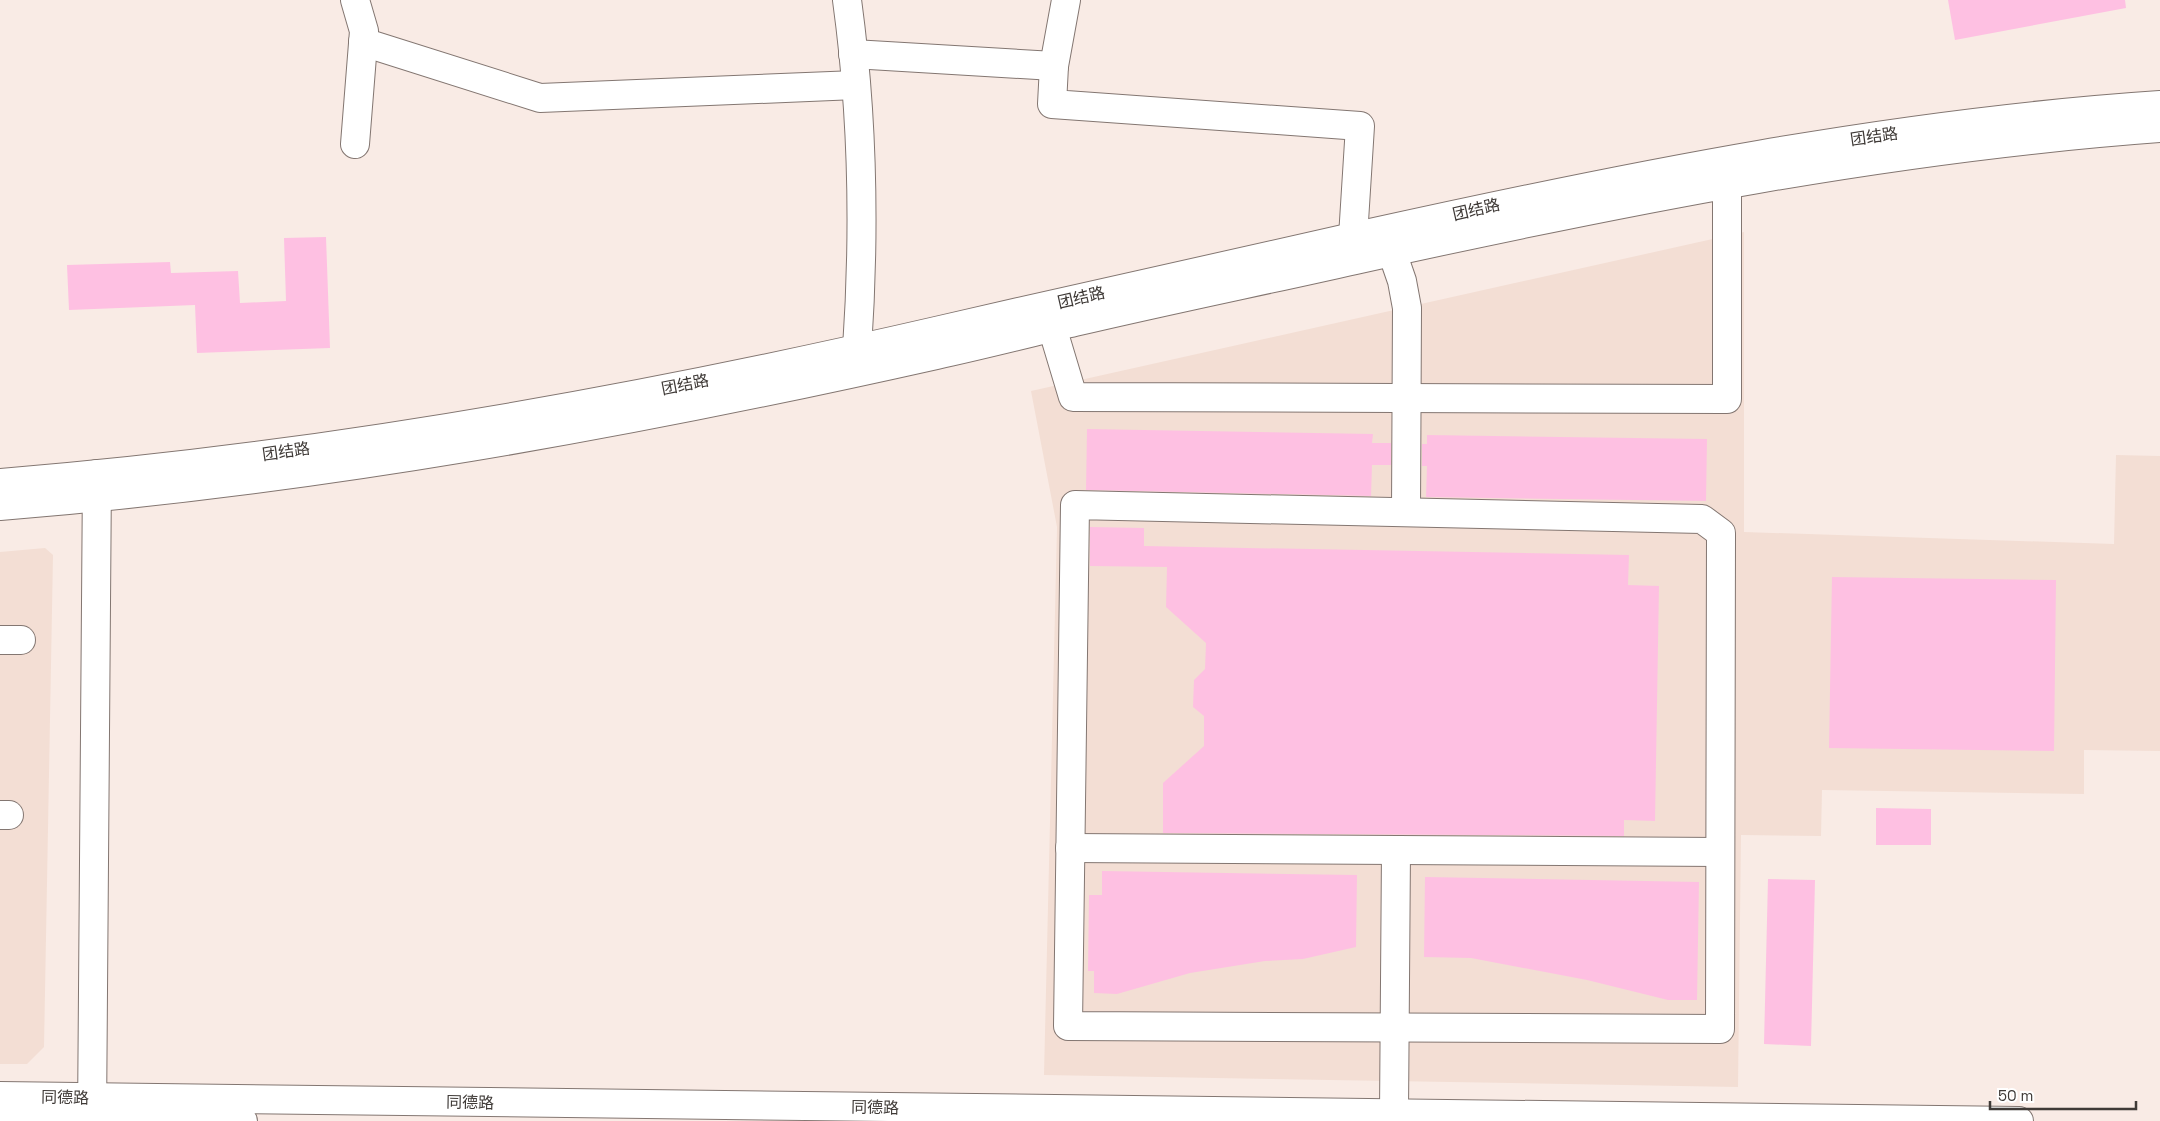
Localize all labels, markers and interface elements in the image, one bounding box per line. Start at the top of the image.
street label: 团结路 [1849,123,1899,150]
street label: 团结路 [1450,194,1502,225]
street label: 团结路 [1055,282,1107,313]
street label: 团结路 [660,370,711,399]
street label: 团结路 [261,438,311,465]
scale bar [1990,1078,2136,1110]
text: 50 m [1998,1086,2033,1105]
street label: 同德路 [41,1087,89,1108]
street label: 同德路 [446,1092,494,1113]
street label: 同德路 [851,1097,899,1118]

